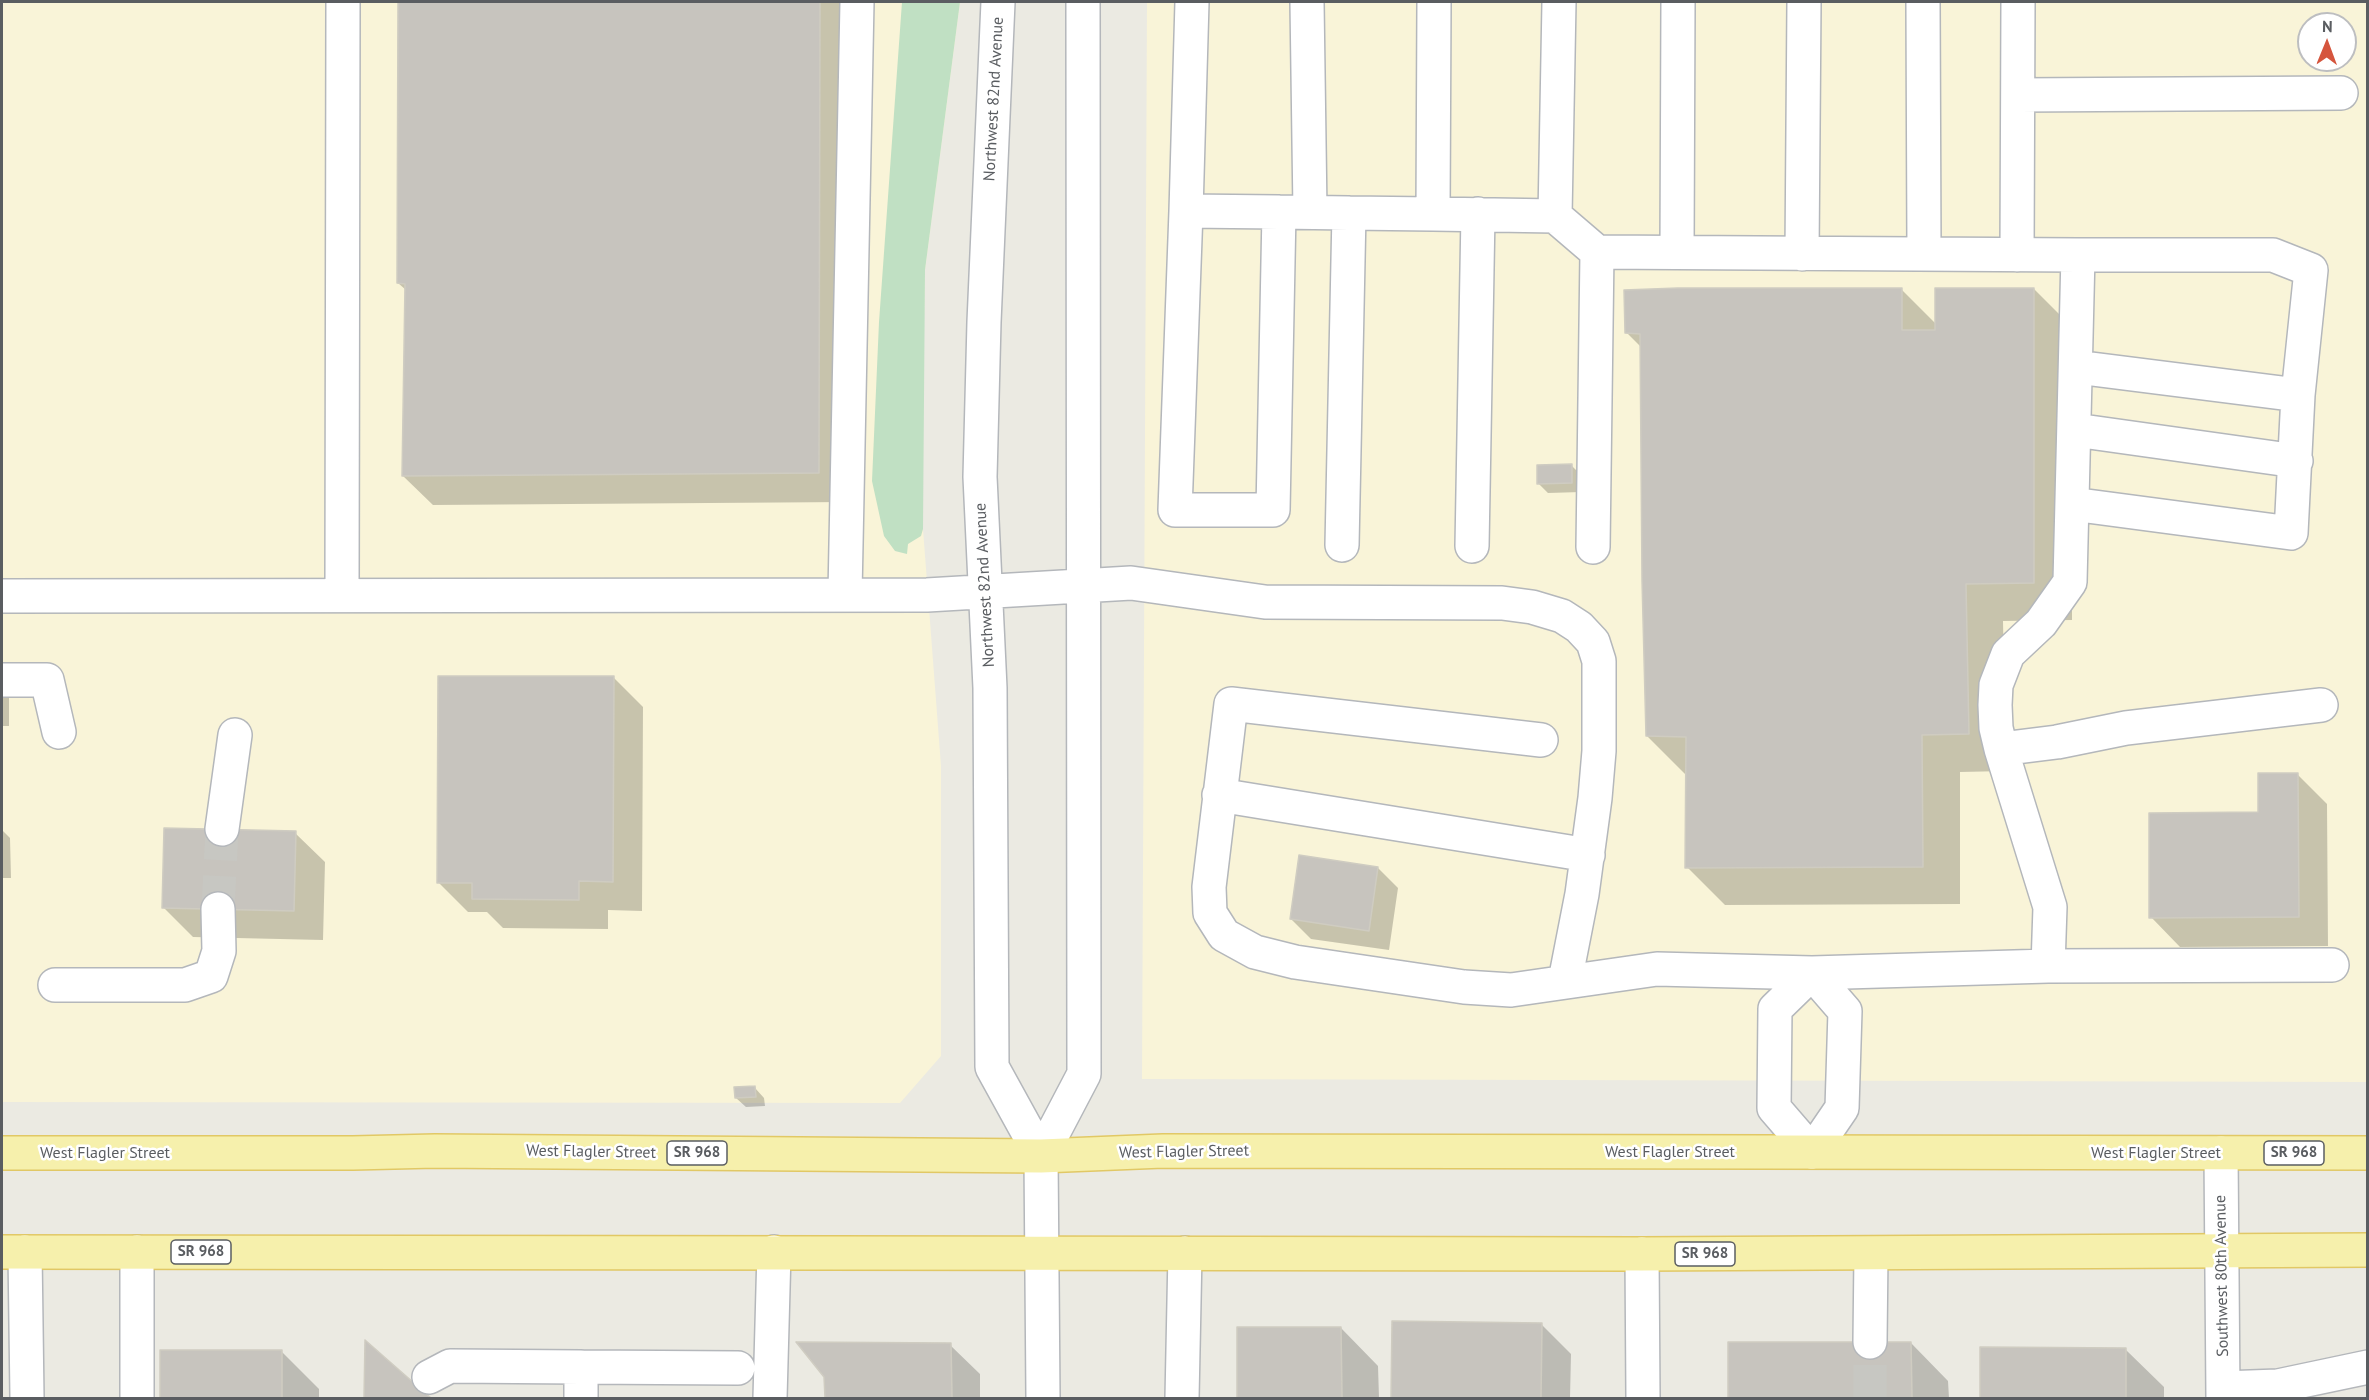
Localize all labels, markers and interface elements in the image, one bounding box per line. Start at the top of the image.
north arrow [2297,12,2357,72]
street label: Northwest 82nd Avenue [980,16,1008,182]
text: N [2322,16,2333,36]
street label: Northwest 82nd Avenue [971,502,999,668]
street label: West Flagler Street [526,1141,656,1163]
road number: SR 968 [667,1141,727,1165]
street label: West Flagler Street [1119,1141,1249,1163]
road number: SR 968 [2264,1141,2324,1165]
street label: West Flagler Street [1605,1142,1735,1162]
street label: West Flagler Street [40,1143,170,1163]
street label: West Flagler Street [2091,1143,2221,1163]
street label: Southwest 80th Avenue [2211,1195,2233,1357]
road number: SR 968 [171,1240,231,1264]
road number: SR 968 [1675,1242,1735,1266]

